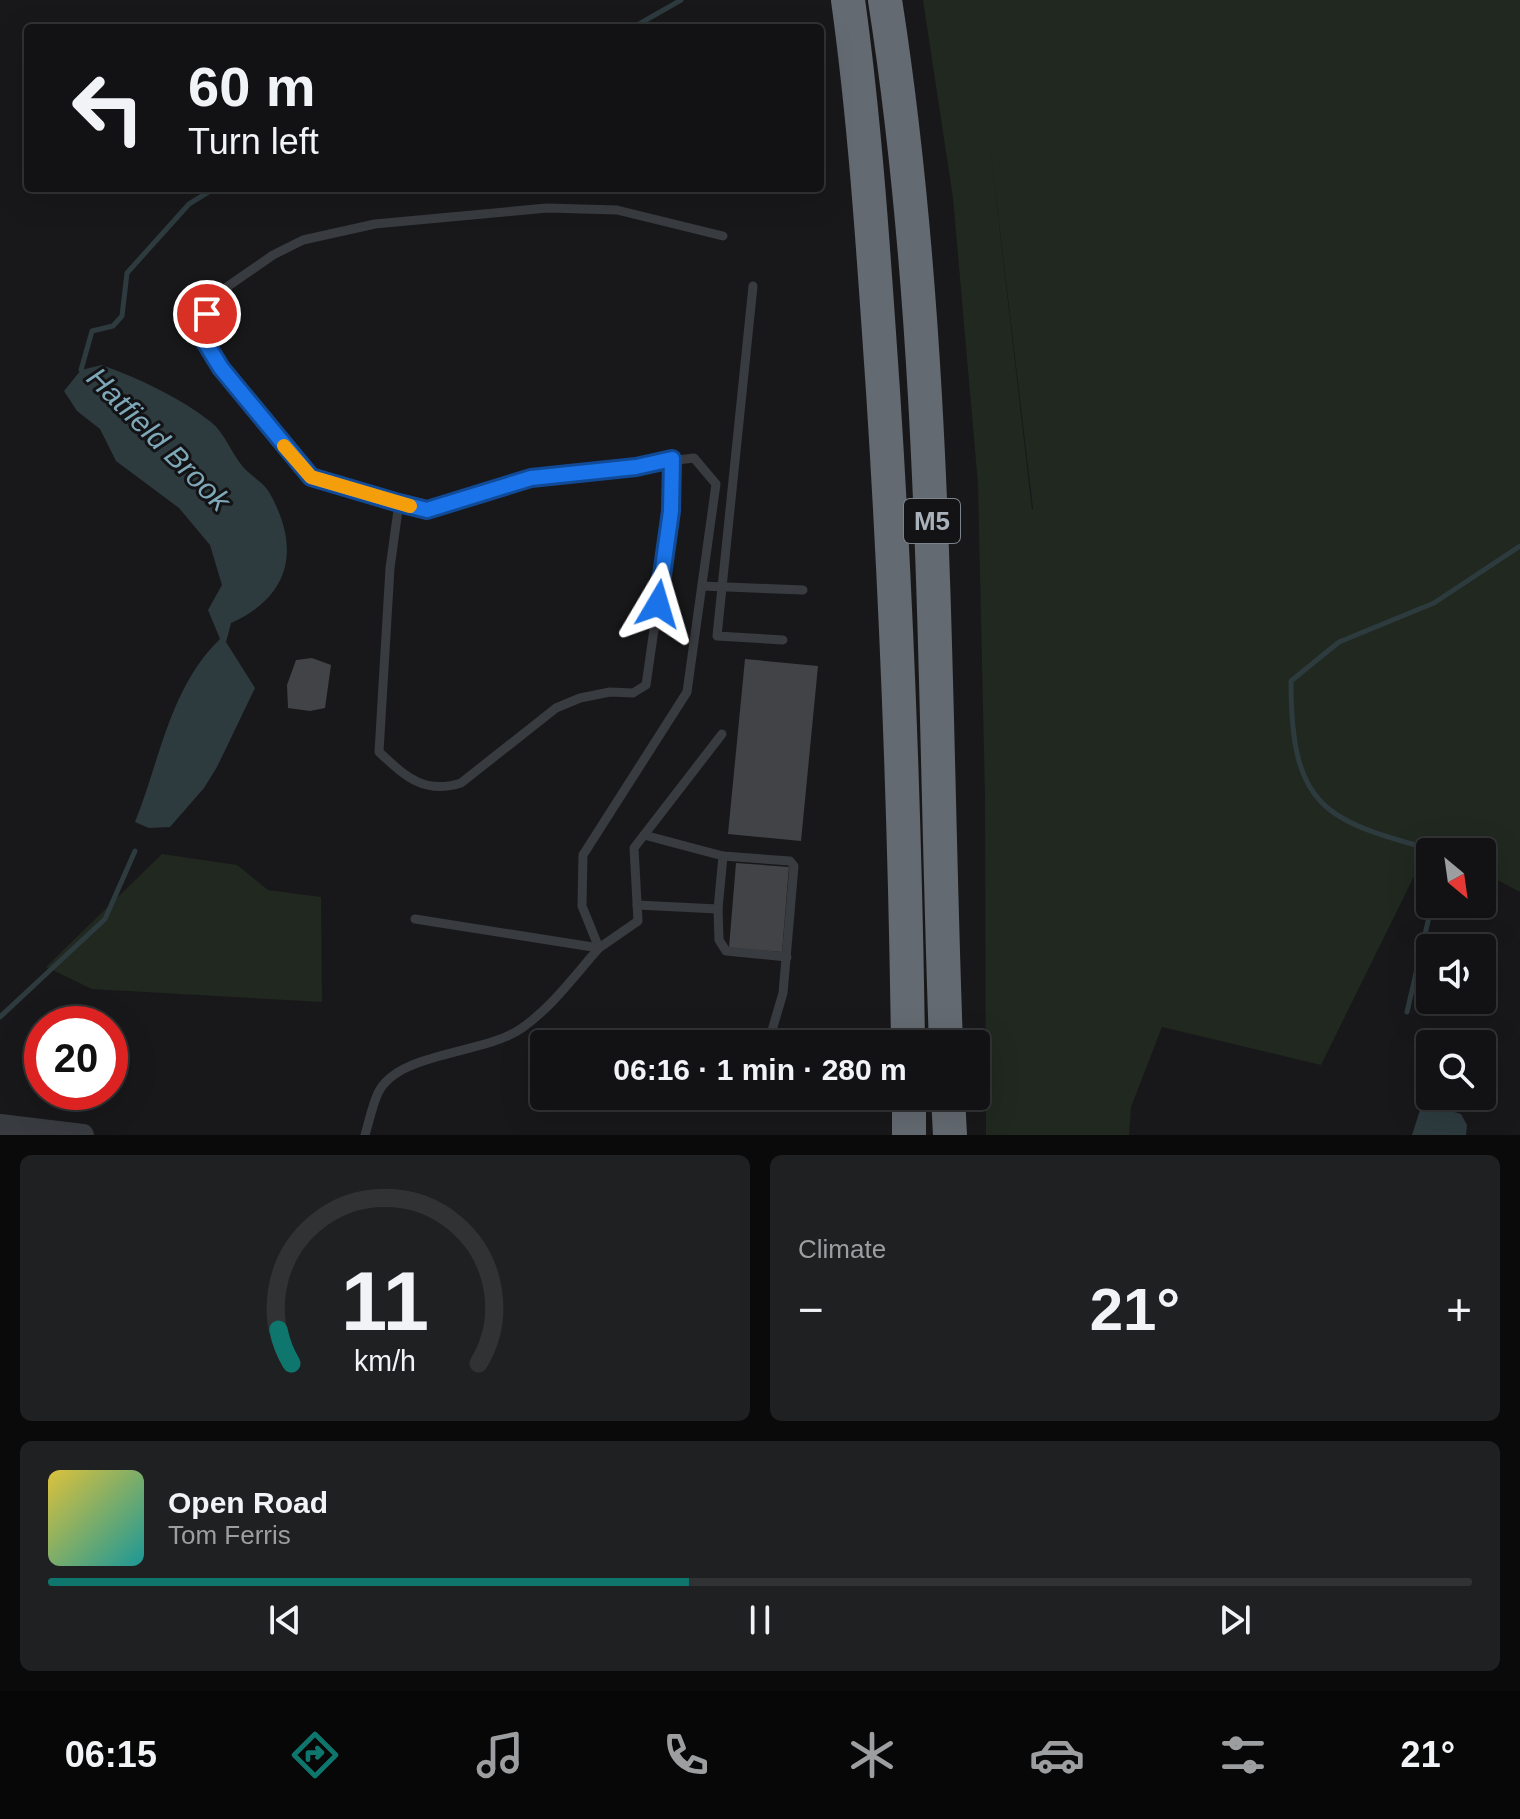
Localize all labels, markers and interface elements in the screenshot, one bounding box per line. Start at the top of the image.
text: 60 m [188,55,316,118]
icon: left [56,56,160,160]
text: Turn left [188,121,319,162]
pin [173,280,241,348]
icon: arrive [185,292,229,336]
water label: Hatfield Brook [81,361,239,519]
road number: M5 [904,499,960,543]
position arrow [616,562,700,646]
north arrow [1416,838,1496,918]
map controls [1416,838,1496,1110]
button: sound [1416,934,1496,1014]
speed limit sign: 20 [24,1006,128,1110]
button: search [1416,1030,1496,1110]
text: 06:16 · 1 min · 280 m [613,1053,907,1086]
text: Climate [798,1234,886,1264]
text: 11 [341,1255,429,1348]
text: 21° [1090,1276,1180,1343]
text: − [798,1285,824,1334]
text: + [1446,1285,1472,1334]
text: km/h [354,1345,416,1377]
text: Open Road [168,1486,328,1519]
text: Tom Ferris [168,1520,291,1550]
icon: previous [263,1598,307,1642]
icon: pause [738,1598,782,1642]
icon: next [1213,1598,1257,1642]
icon: directions [287,1727,343,1783]
icon: music [472,1727,528,1783]
icon: phone [658,1727,714,1783]
icon: climate [844,1727,900,1783]
icon: car [1029,1727,1085,1783]
icon: filters [1215,1727,1271,1783]
text: 06:15 [65,1734,157,1775]
text: 21° [1401,1734,1455,1775]

